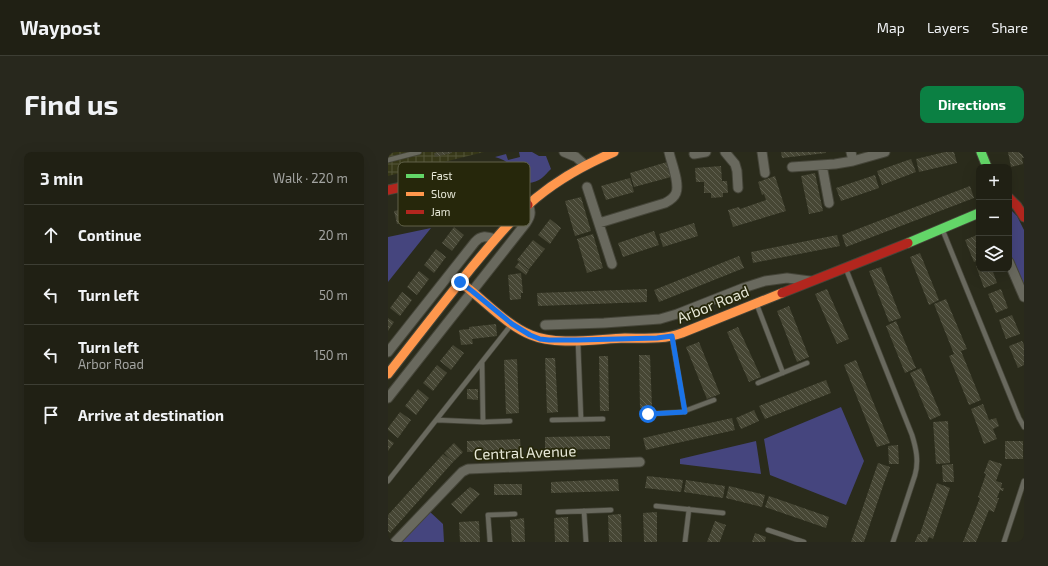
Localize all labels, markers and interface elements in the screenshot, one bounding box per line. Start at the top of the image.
text: Waypost [20,16,100,39]
text: Map [877,19,905,36]
text: Layers [927,19,969,36]
text: Share [991,19,1028,36]
button: Directions [920,86,1024,123]
text: Find us [24,87,118,121]
legend [398,162,530,226]
map controls [976,164,1012,272]
button: + [976,164,1012,200]
text: 3 min [40,168,83,188]
text: Fast [431,169,453,182]
text: Walk · 220 m [273,170,348,186]
text: Slow [431,187,456,200]
button: − [976,200,1012,236]
text: Jam [431,205,450,218]
icon: ahead [40,224,62,246]
text: Continue [78,226,141,244]
text: 20 m [319,227,348,243]
button: layers [976,236,1012,272]
route end [451,273,469,291]
street label: Arbor Road [674,281,751,327]
icon: left [40,284,62,306]
text: Turn left [78,286,139,304]
text: 50 m [319,287,348,303]
text: Turn left [78,338,139,356]
icon: left [40,344,62,366]
text: 150 m [314,347,348,363]
text: Arbor Road [78,356,144,372]
icon: arrive [40,404,62,426]
route start [639,405,657,423]
text: Arrive at destination [78,406,224,424]
street label: Central Avenue [473,441,577,463]

